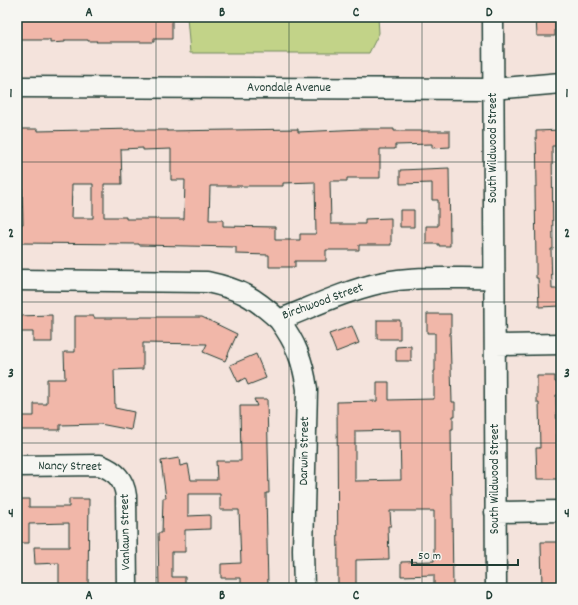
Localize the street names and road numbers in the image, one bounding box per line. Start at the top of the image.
street label: Avondale Avenue [247,79,331,98]
street label: South Wildwood Street [484,93,503,203]
street label: Birchwood Street [280,278,366,325]
street label: Darwin Street [295,416,315,486]
street label: South Wildwood Street [486,424,505,534]
street label: Nancy Street [38,457,102,477]
street label: Vanlawn Street [116,493,136,570]

